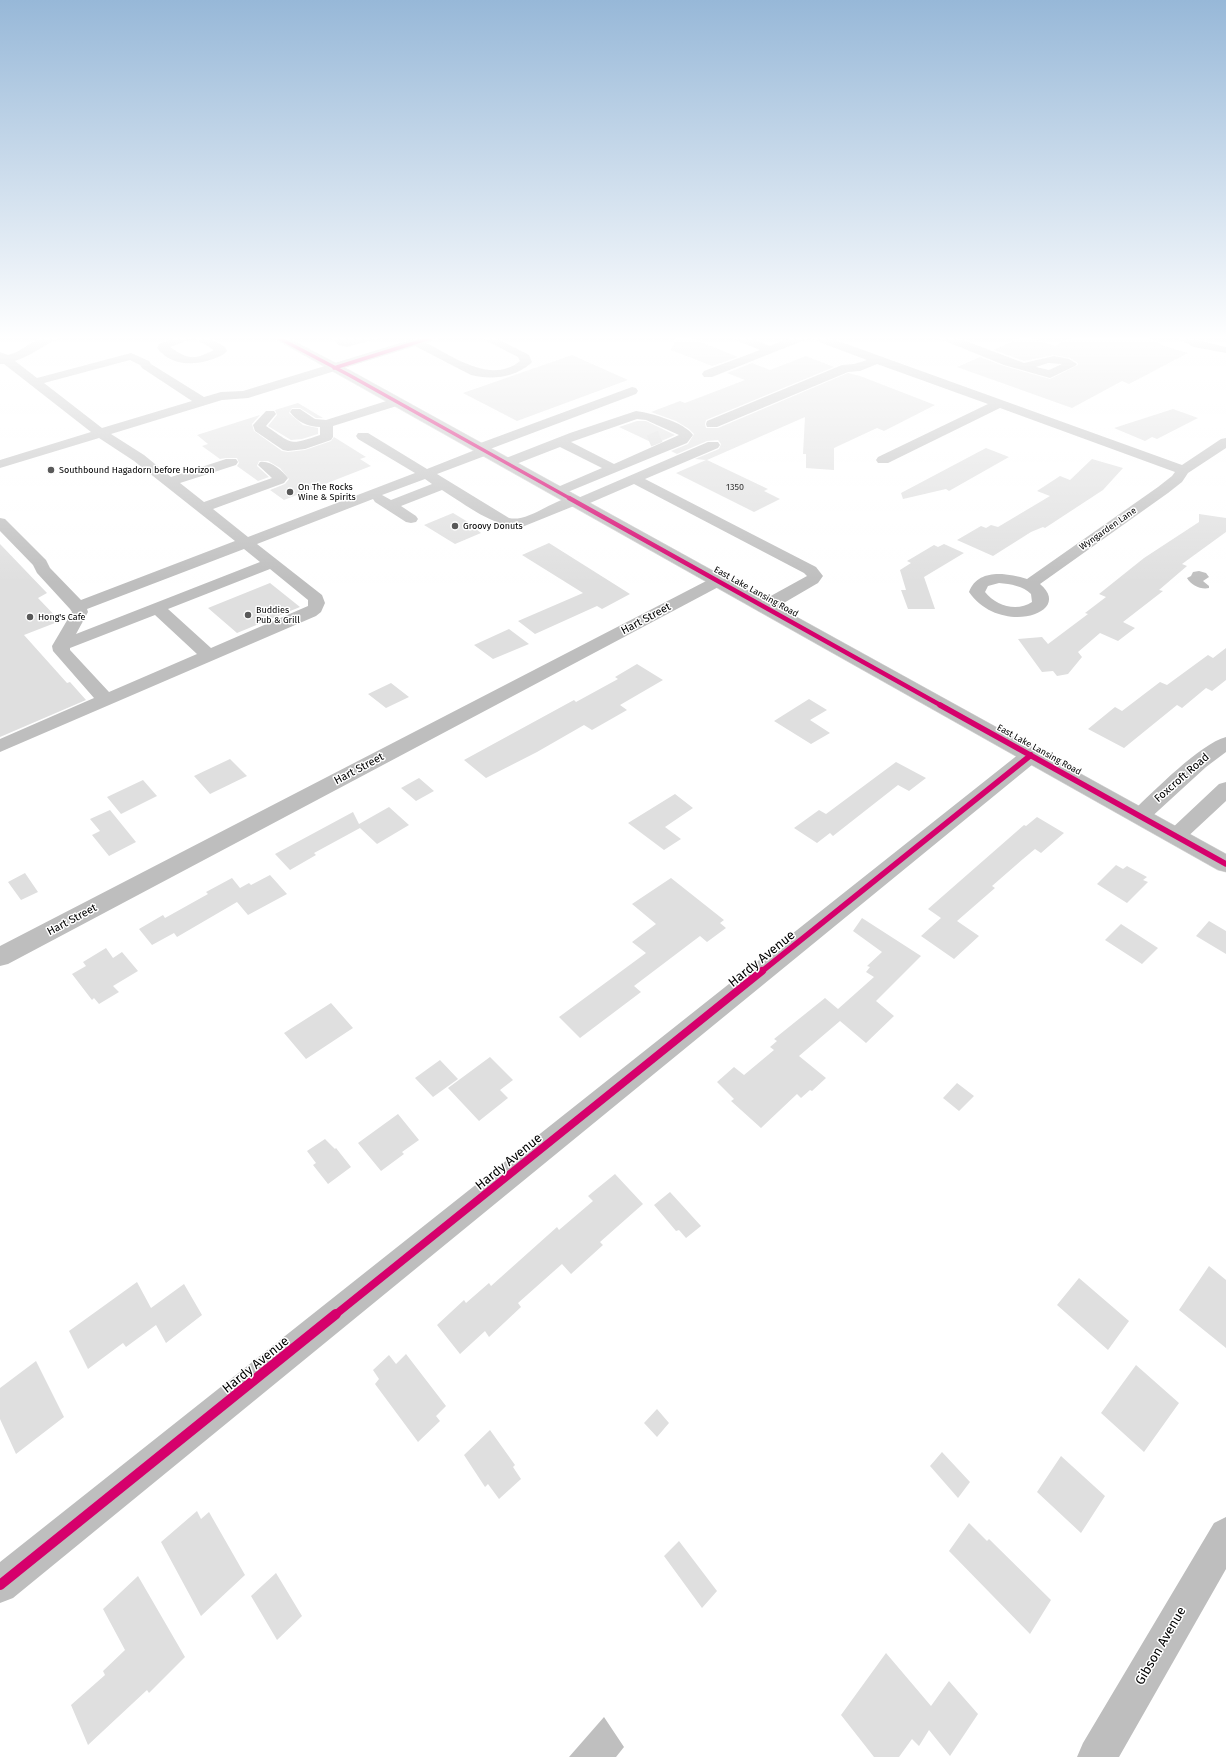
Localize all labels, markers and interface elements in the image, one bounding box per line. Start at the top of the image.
marker: Southbound Hagadorn before Horizon [46,465,56,475]
place label: Southbound Hagadorn before Horizon [59,465,215,475]
place label: On The Rocks Wine & Spirits [298,482,356,503]
house number: 1350 [726,482,744,492]
marker: On The Rocks Wine & Spirits [285,487,295,497]
street label: Wyngarden Lane [1077,505,1139,553]
marker: Groovy Donuts [450,521,460,531]
place label: Groovy Donuts [463,521,523,531]
street label: East Lake Lansing Road [712,564,800,620]
street label: Hart Street [619,600,673,638]
place label: Buddies Pub & Grill [256,605,300,626]
marker: Buddies Pub & Grill [243,610,253,620]
marker: Hong's Cafe [25,612,35,622]
place label: Hong's Cafe [38,612,85,622]
street label: East Lake Lansing Road [995,722,1083,778]
street label: Hart Street [332,750,386,788]
street label: Foxcroft Road [1152,751,1212,805]
street label: Hart Street [45,901,99,939]
street label: Hardy Avenue [725,927,799,991]
street label: Hardy Avenue [472,1130,546,1194]
street label: Hardy Avenue [219,1333,293,1397]
street label: Gibson Avenue [1132,1604,1190,1688]

